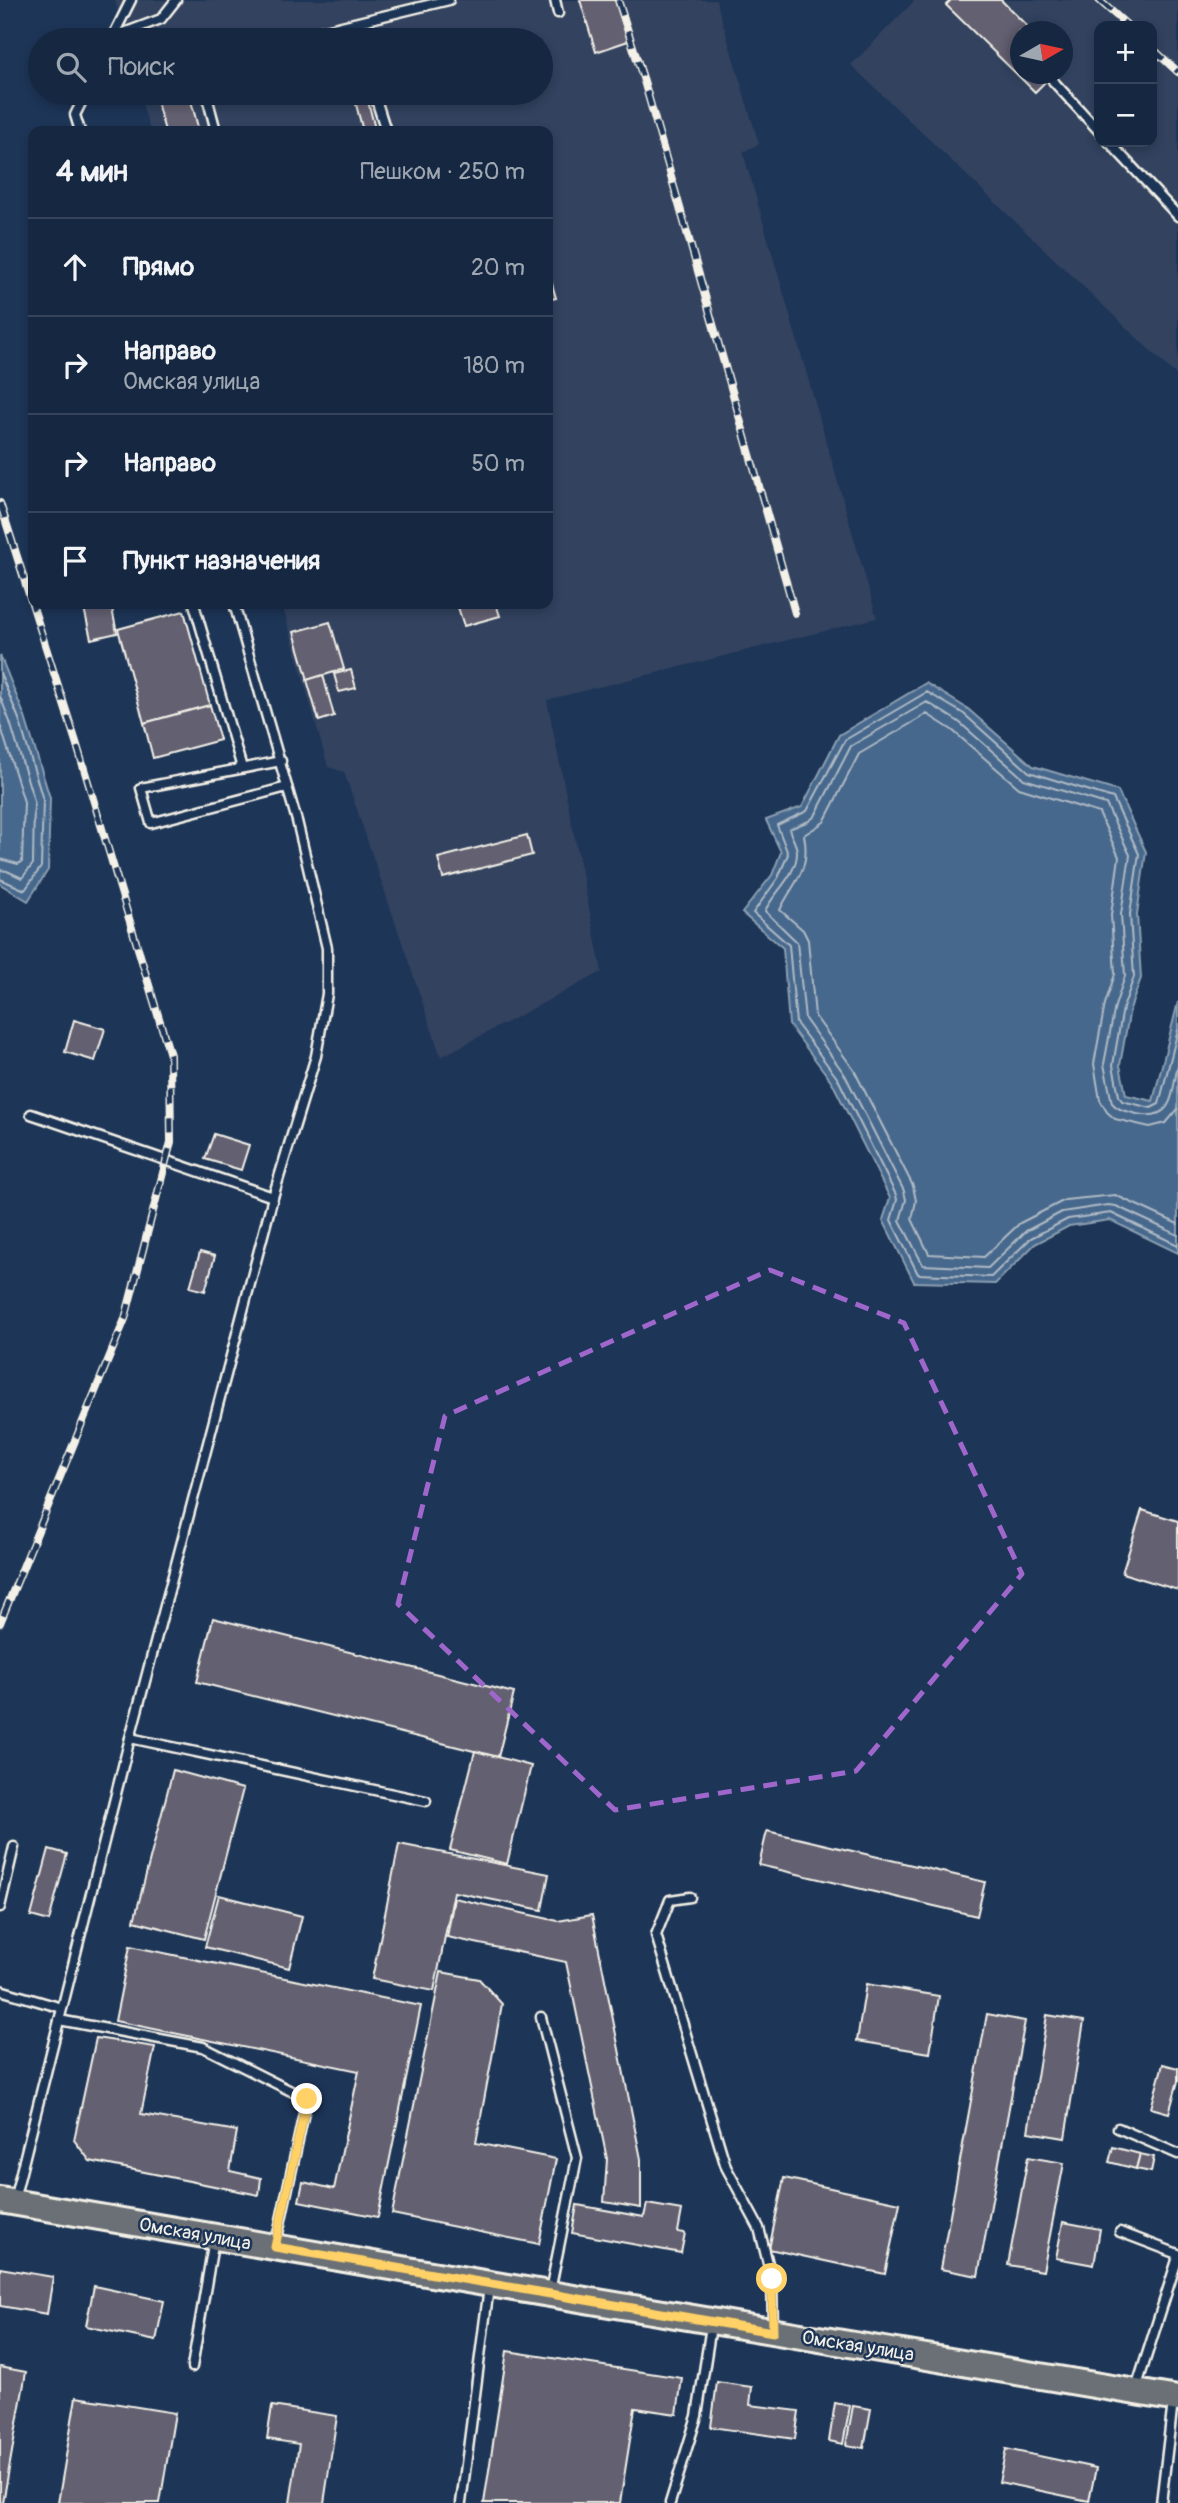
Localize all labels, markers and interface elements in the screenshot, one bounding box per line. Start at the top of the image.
north arrow [1010,21,1073,84]
map controls [1094,21,1157,147]
button: + [1094,21,1157,84]
search box [28,28,553,105]
icon: search [52,48,90,86]
text: Поиск [108,51,176,83]
button: − [1094,84,1157,147]
text: 4 мин [56,153,128,190]
text: Пешком · 250 m [360,157,525,186]
icon: ahead [56,248,94,286]
text: Прямо [123,251,194,283]
text: 20 m [471,253,525,282]
text: Направо [123,335,216,367]
icon: right [56,346,94,384]
text: 180 m [463,351,525,380]
text: Омская улица [123,367,260,396]
icon: right [56,444,94,482]
text: Направо [123,447,216,479]
text: 50 m [471,449,525,478]
icon: arrive [56,542,94,580]
text: Пункт назначения [123,545,320,577]
route end [291,2083,322,2114]
street label: Омская улица [137,2212,253,2256]
route start [756,2263,787,2294]
street label: Омская улица [800,2325,916,2367]

